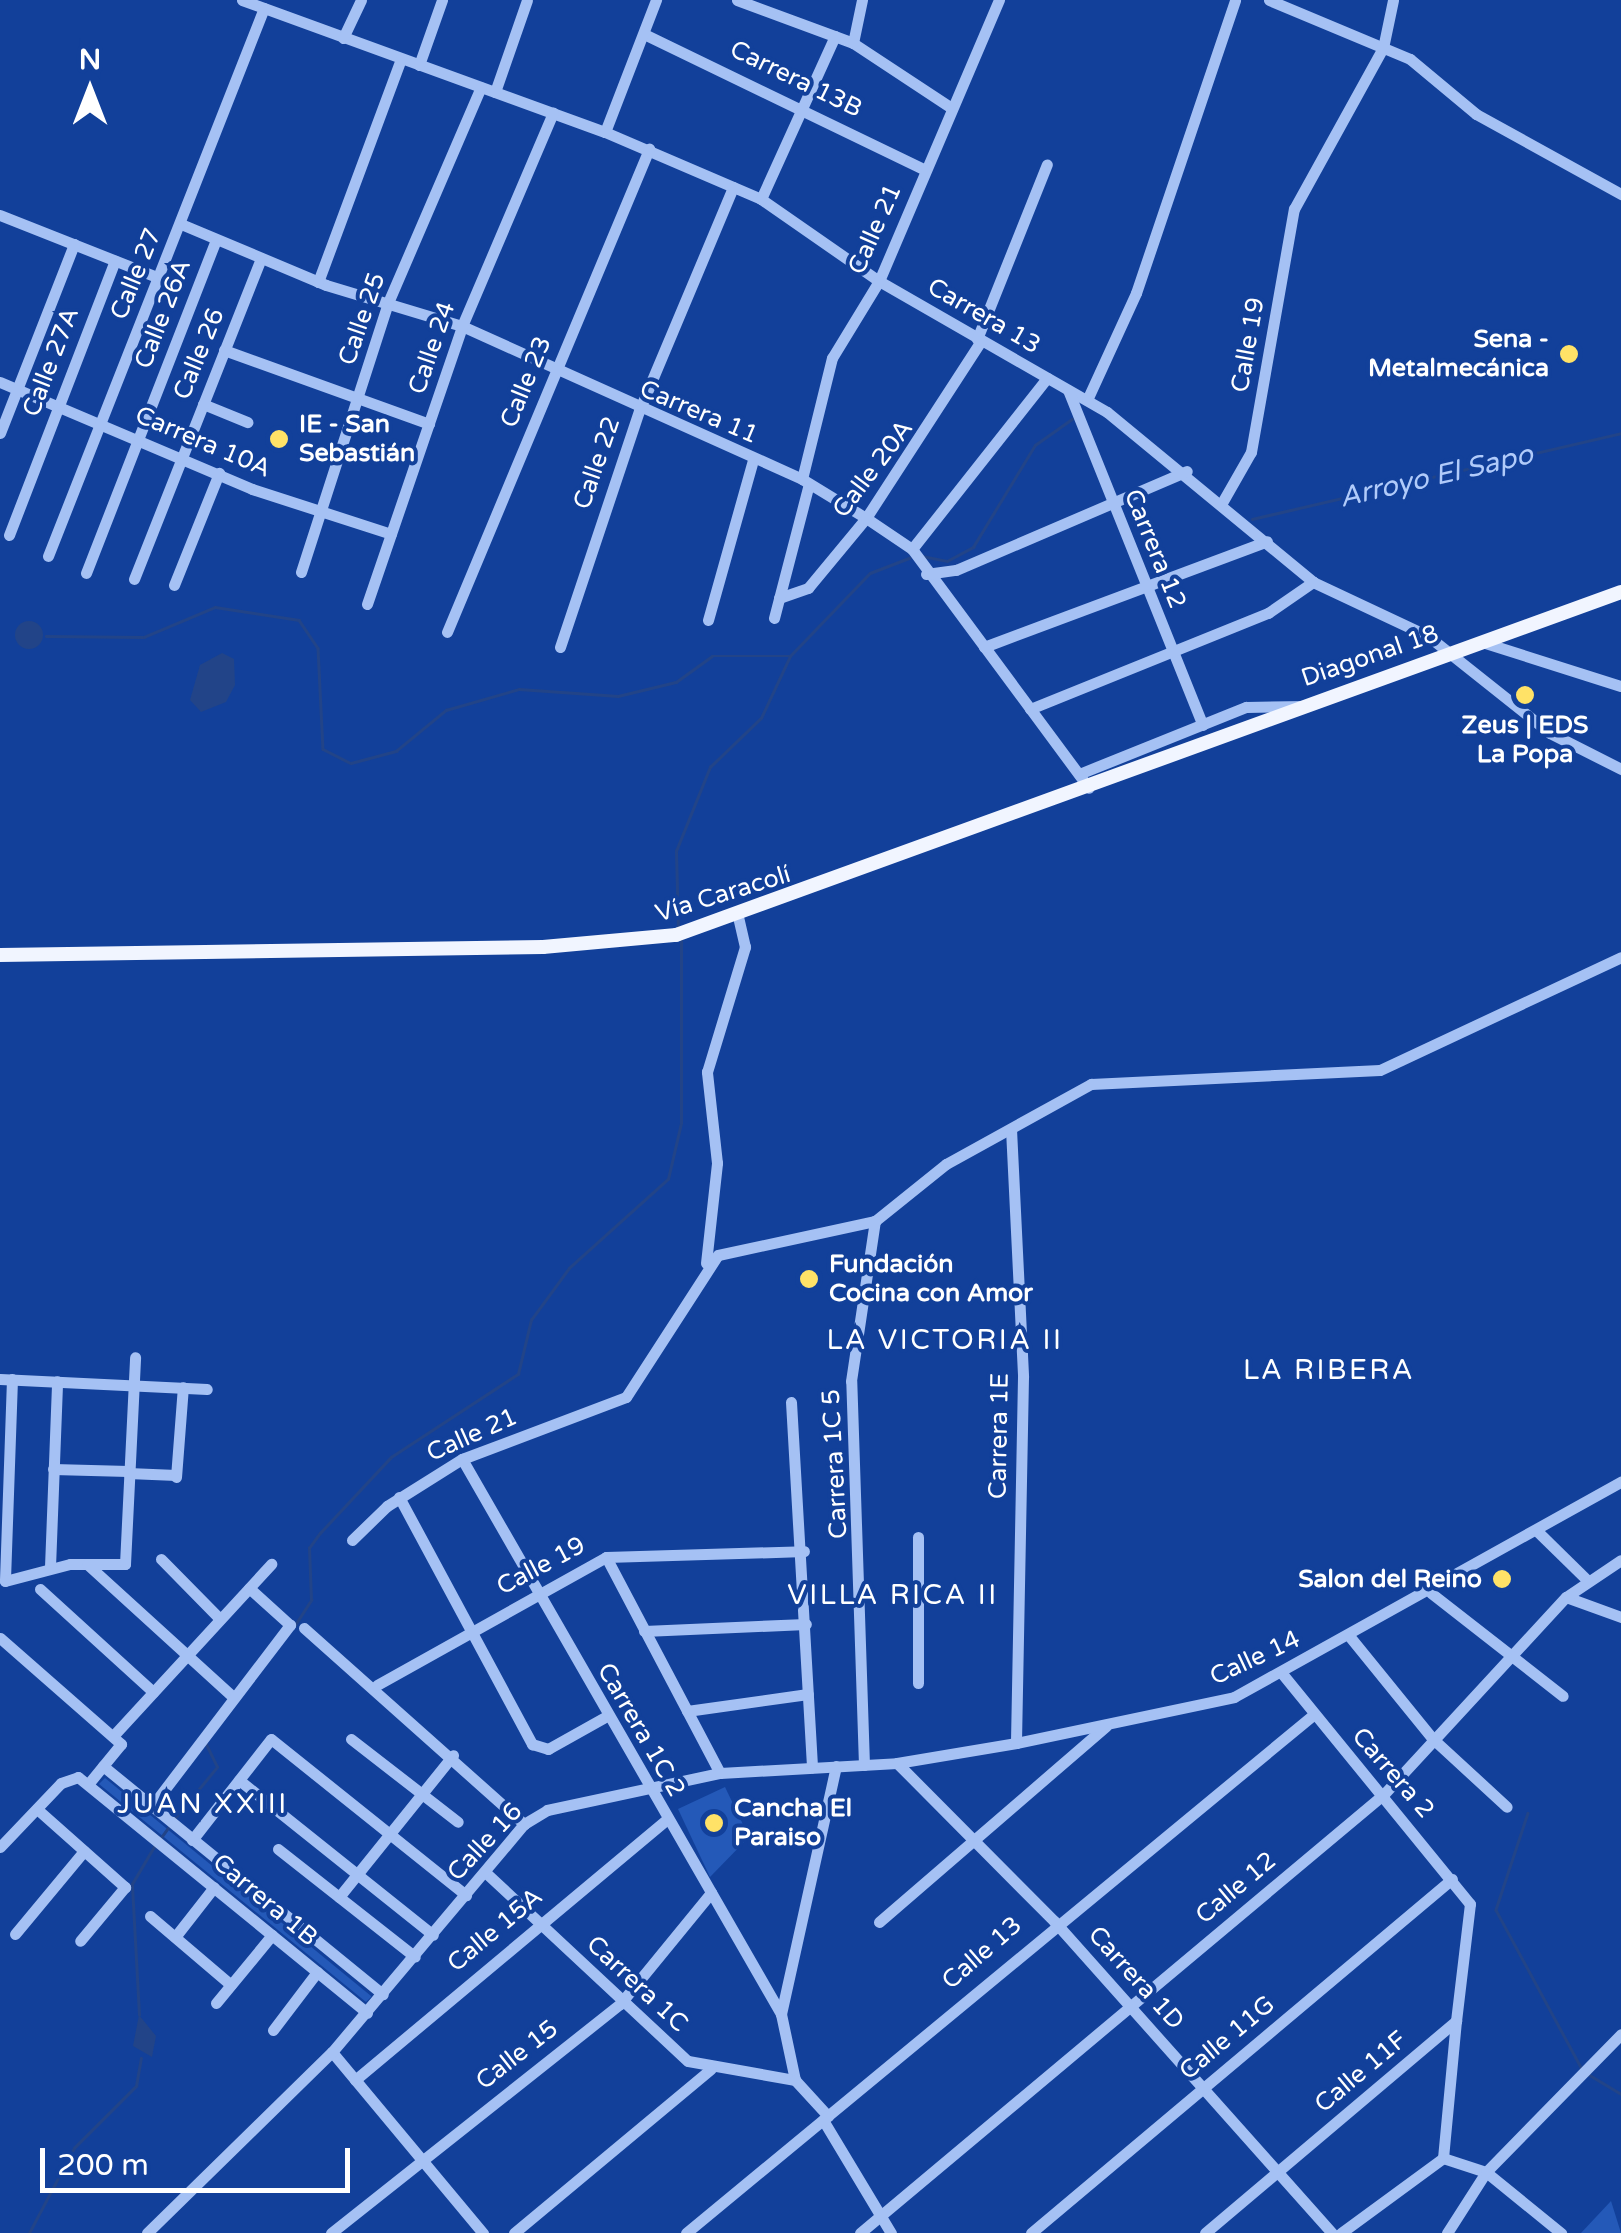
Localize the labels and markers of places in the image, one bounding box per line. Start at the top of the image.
place label: Sena - Metalmecánica [1368,325,1549,384]
marker: Sena - Metalmecánica [1558,343,1580,365]
place label: IE - San Sebastián [299,410,415,469]
marker: IE - San Sebastián [268,428,290,450]
marker: Zeus | EDS La Popa [1514,684,1536,706]
place label: Zeus | EDS La Popa [1462,711,1588,770]
place label: Fundación Cocina con Amor [829,1250,1033,1309]
marker: Fundación Cocina con Amor [798,1268,820,1290]
place label: Salon del Reino [1298,1564,1482,1594]
marker: Salon del Reino [1491,1568,1513,1590]
place label: Cancha El Paraiso [734,1794,852,1853]
marker: Cancha El Paraiso [703,1812,725,1834]

